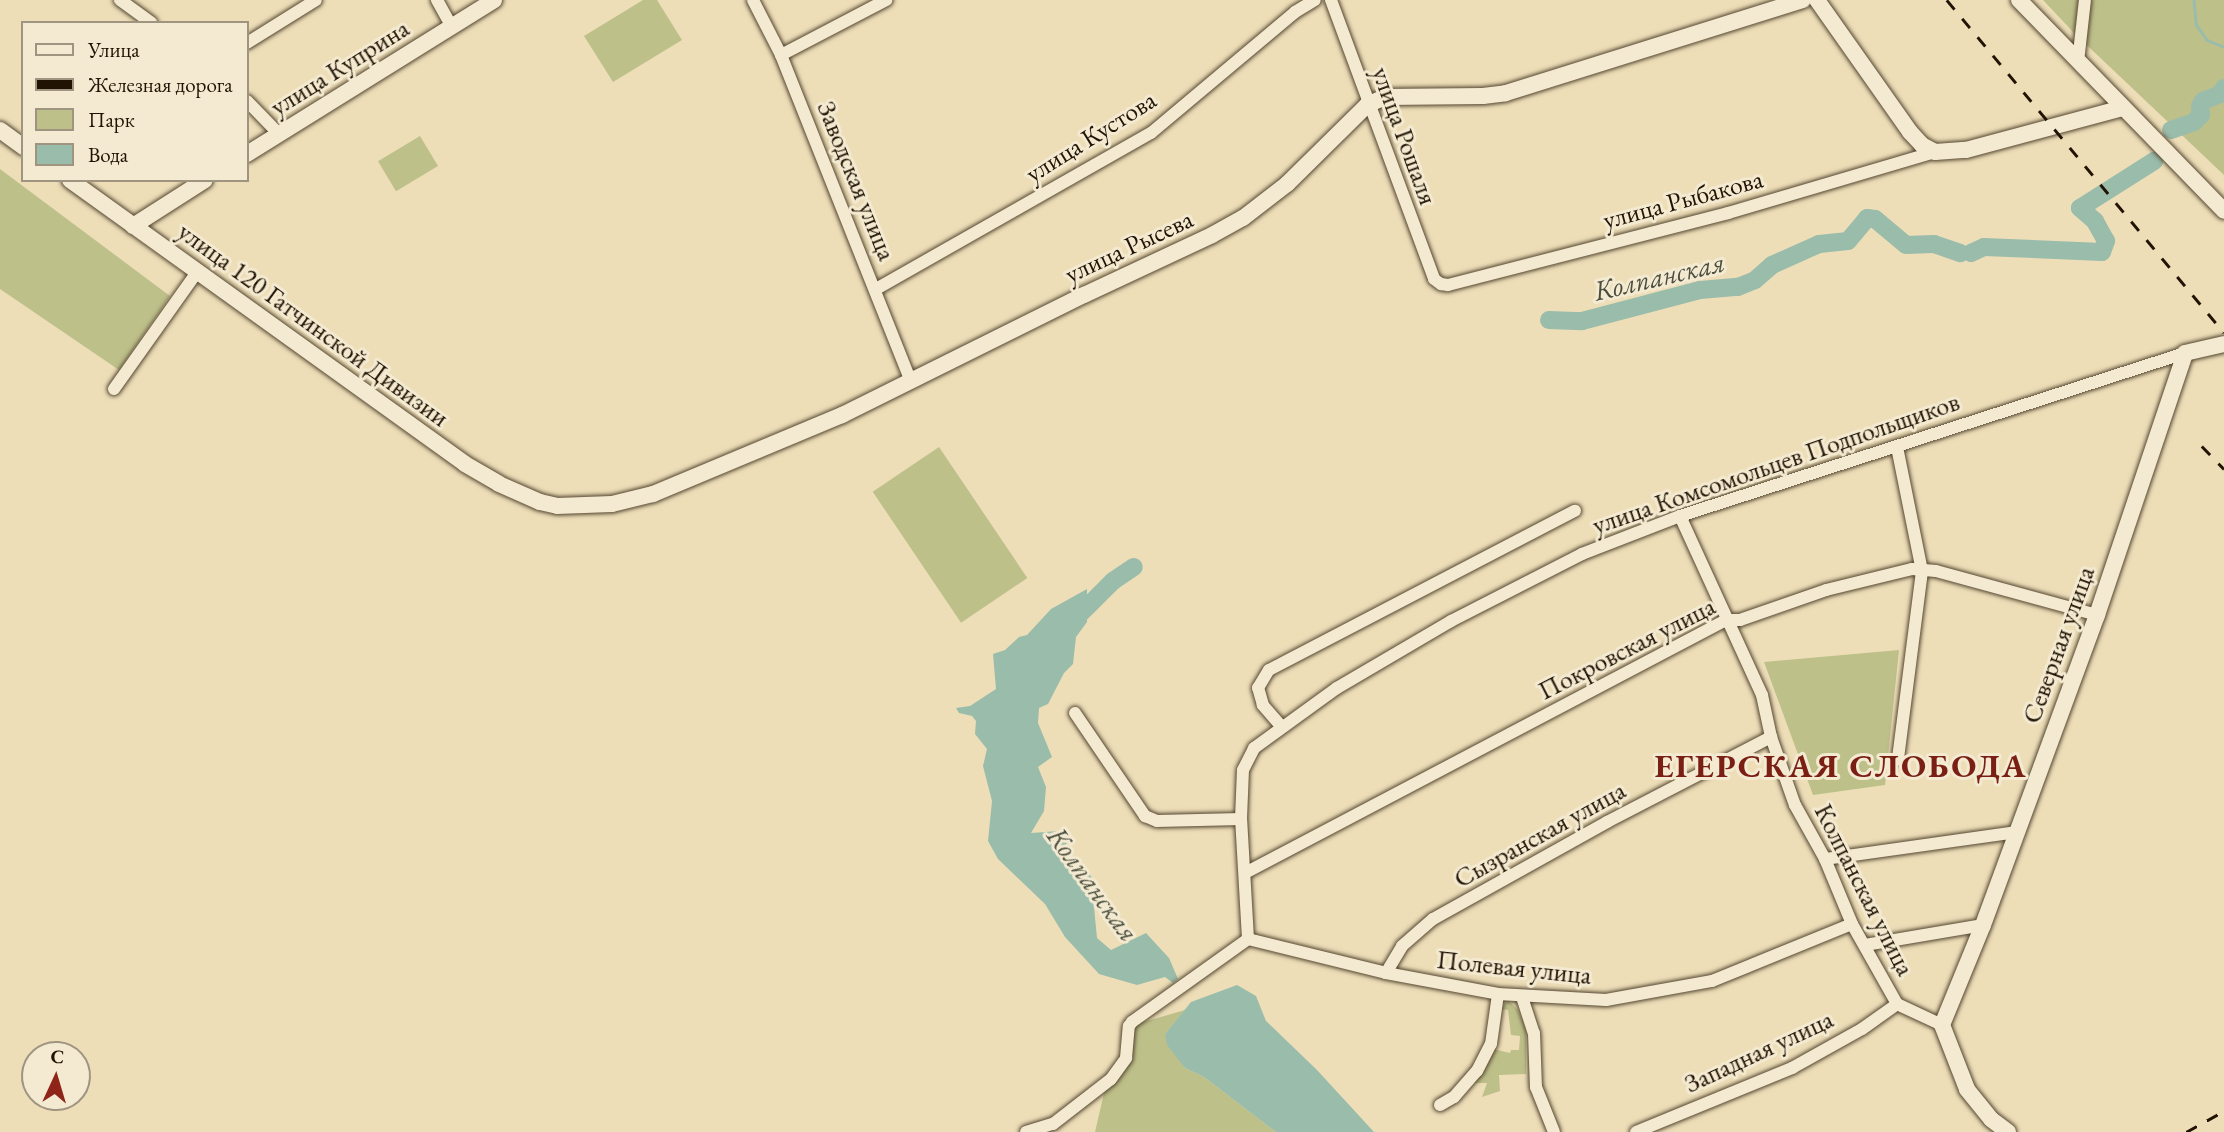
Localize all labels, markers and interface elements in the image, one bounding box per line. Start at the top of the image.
street label: улица Куприна [265,13,415,123]
legend [21,21,248,182]
text: Улица [88,36,140,63]
street label: улица Рошаля [1365,63,1443,209]
text: Железная дорога [88,71,233,98]
street label: улица Кустова [1020,84,1162,190]
street label: Заводская улица [810,97,902,265]
text: Парк [88,106,135,133]
text: Вода [88,141,128,168]
street label: улица Рыбакова [1600,164,1766,236]
street label: улица Рысева [1060,204,1198,290]
street label: улица 120 Гатчинской Дивизии [171,216,455,434]
water label: Колпанская [1590,245,1728,307]
street label: улица Комсомольцев Подпольщиков [1588,386,1964,542]
street label: Северная улица [2016,562,2102,728]
street label: Покровская улица [1533,591,1721,707]
district label: ЕГЕРСКАЯ СЛОБОДА [1656,746,2026,786]
street label: Сызранская улица [1449,775,1631,895]
street label: Колпанская улица [1807,799,1921,981]
water label: Колпанская [1040,820,1146,948]
street label: Полевая улица [1435,944,1593,992]
street label: Западная улица [1680,1004,1838,1100]
north arrow [21,1041,91,1111]
text: С [50,1044,65,1069]

